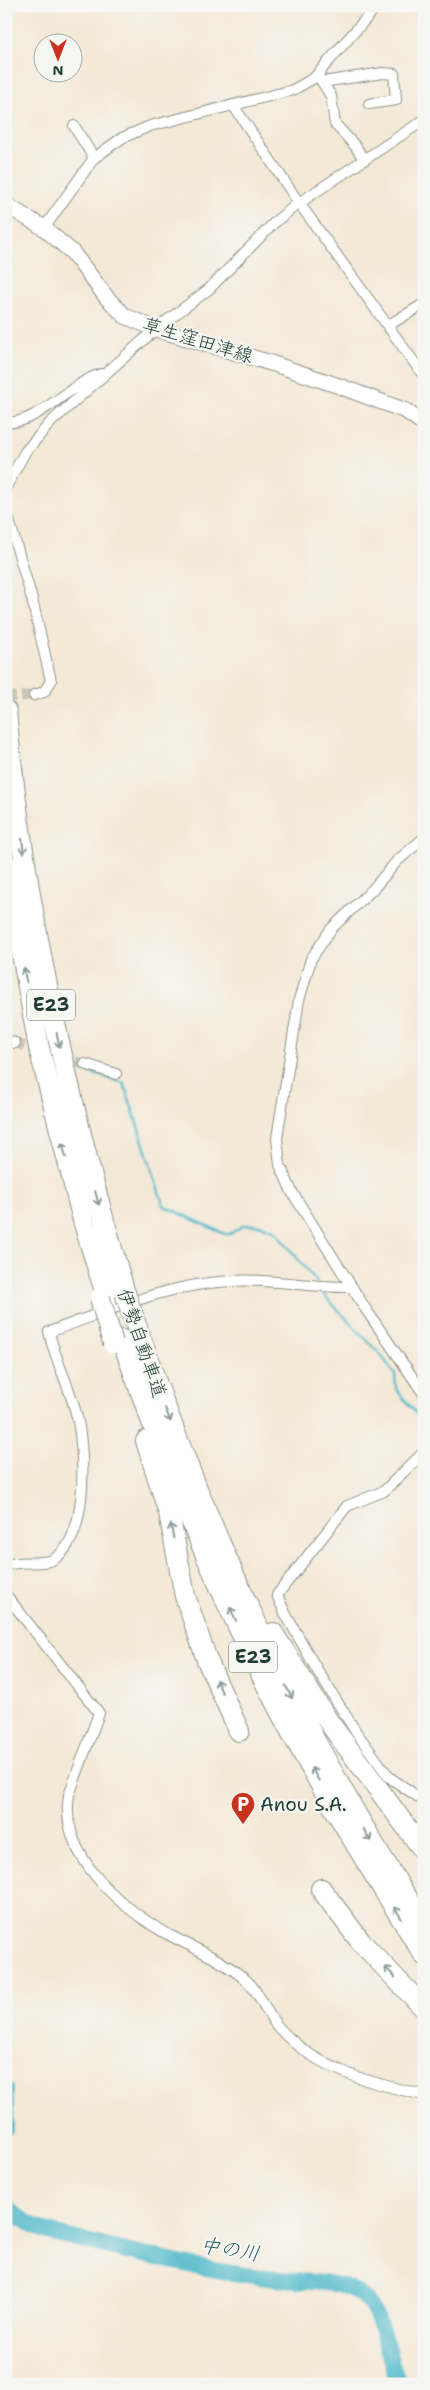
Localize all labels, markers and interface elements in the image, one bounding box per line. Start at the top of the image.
north arrow [32,32,82,82]
text: N [52,62,64,80]
street label: 草生窪田津線 [140,311,256,369]
one-way arrow [19,837,29,853]
one-way arrow [20,967,30,983]
road number: E23 [27,990,75,1020]
one-way arrow [53,1032,63,1048]
one-way arrow [58,1143,68,1159]
one-way arrow [93,1189,102,1205]
street label: 伊勢自動車道 [112,1285,172,1401]
one-way arrow [163,1407,173,1422]
one-way arrow [167,1524,176,1540]
one-way arrow [227,1607,237,1622]
road number: E23 [229,1641,277,1672]
one-way arrow [214,1679,224,1694]
one-way arrow [285,1684,294,1699]
one-way arrow [309,1767,319,1781]
parking icon: Anou S.A. [230,1791,256,1825]
place label: Anou S.A. [260,1792,347,1817]
one-way arrow [363,1827,373,1841]
one-way arrow [392,1907,402,1921]
one-way arrow [384,1966,396,1979]
water label: 中の川 [198,2231,262,2267]

